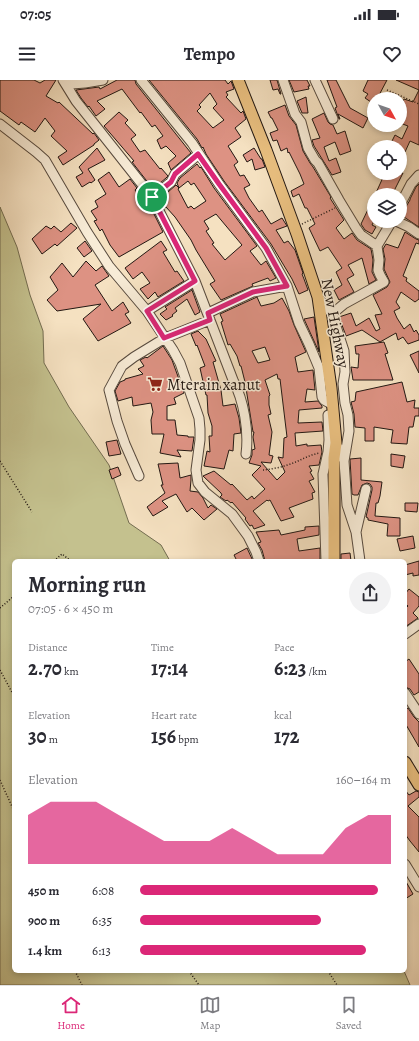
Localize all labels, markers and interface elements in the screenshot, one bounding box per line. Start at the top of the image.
text: 07:05 [20,4,51,24]
text: Tempo [184,42,235,66]
icon: menu [16,43,38,65]
icon: heart [381,43,403,65]
north arrow [367,92,407,132]
map controls [367,92,407,228]
button: locate [367,140,407,180]
pin [135,180,169,214]
icon: arrive [141,186,163,208]
button: layers [367,188,407,228]
street label: New Highway [316,277,355,371]
place label: Mterain xanut [167,374,260,396]
supermarket icon: Mterain xanut [146,375,164,393]
text: Morning run [28,570,146,600]
button: share [349,572,391,614]
text: 07:05 · 6 × 450 m [28,600,113,617]
text: Distance [28,640,67,655]
text: Time [151,640,174,655]
text: Pace [274,640,294,655]
text: 2.70 [28,655,62,682]
text: 17:14 [151,655,188,682]
text: 6:23 [274,655,306,682]
text: km [62,664,79,679]
text: /km [306,664,327,679]
text: Elevation [28,708,70,723]
text: Heart rate [151,708,197,723]
text: kcal [274,708,292,723]
text: 30 [28,723,47,750]
text: 156 [151,723,176,750]
text: 172 [274,723,299,750]
text: m [47,732,58,747]
text: bpm [176,732,199,747]
text: Elevation [28,771,78,788]
text: 160–164 m [336,771,391,788]
text: 450 m [28,882,59,899]
text: 6:08 [92,882,114,899]
text: 900 m [28,912,60,929]
text: 6:35 [92,912,112,929]
text: 1.4 km [28,942,62,959]
text: 6:13 [92,942,111,959]
tab: Home [57,994,85,1033]
tab: Map [199,994,221,1033]
tab: Saved [336,994,362,1033]

